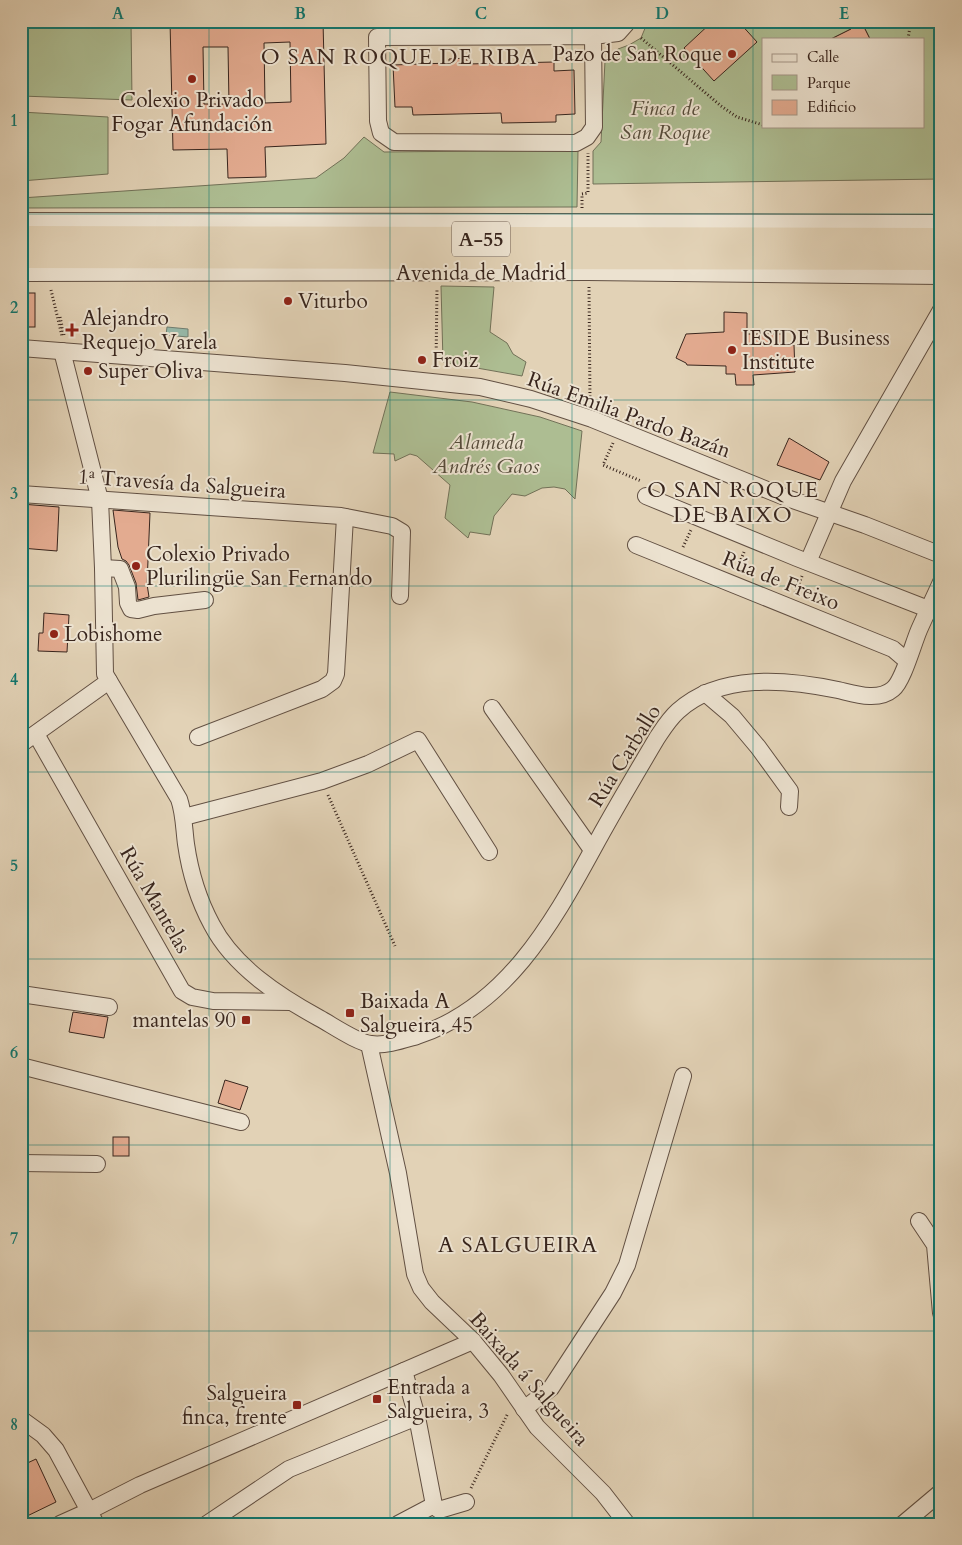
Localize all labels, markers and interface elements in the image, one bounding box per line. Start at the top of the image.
text: A [112,3,124,25]
text: B [294,3,306,25]
text: C [475,3,487,25]
text: D [655,3,669,25]
text: E [839,3,849,25]
legend [762,38,924,128]
place label: Pazo de San Roque [552,40,722,69]
district label: O SAN ROQUE DE RIBA [261,42,537,72]
text: Calle [807,47,840,67]
marker: Pazo de San Roque [726,48,738,60]
marker: Colexio Privado Fogar Afundación [186,73,198,85]
text: Parque [807,73,851,93]
place label: Colexio Privado Fogar Afundación [111,86,273,139]
park label: Finca de San Roque [620,94,711,147]
text: Edificio [807,97,856,117]
text: 1 [10,110,18,132]
road number: A-55 [452,222,510,256]
street label: Avenida de Madrid [396,259,566,288]
place label: Viturbo [298,287,368,316]
marker: Viturbo [282,295,294,307]
text: 2 [10,297,18,319]
place label: Alejandro Requejo Varela [82,304,217,357]
marker: Alejandro Requejo Varela [66,324,78,336]
place label: IESIDE Business Institute [742,324,890,377]
marker: IESIDE Business Institute [726,344,738,356]
place label: Froiz [432,346,479,375]
marker: Froiz [416,354,428,366]
place label: Super Oliva [98,357,203,386]
marker: Super Oliva [82,365,94,377]
street label: Rúa Emilia Pardo Bazán [523,365,735,465]
park label: Alameda Andrés Gaos [432,428,539,481]
street label: 1ª Travesía da Salgueira [77,462,287,506]
district label: O SAN ROQUE DE BAIXO [647,475,819,530]
text: 3 [10,483,18,505]
place label: Colexio Privado Plurilingüe San Fernando [146,540,372,593]
street label: Rúa de Freixo [718,544,844,618]
marker: Colexio Privado Plurilingüe San Fernando [130,560,142,572]
place label: Lobishome [64,620,162,649]
marker: Lobishome [48,628,60,640]
text: 4 [10,669,18,691]
street label: Rúa Carballo [582,699,668,813]
street label: Rúa Mantelas [113,841,197,959]
text: 5 [10,855,18,877]
place label: Baixada A Salgueira, 45 [360,987,473,1040]
place label: mantelas 90 [132,1006,236,1035]
marker: Baixada A Salgueira, 45 [344,1007,356,1019]
marker: mantelas 90 [240,1014,252,1026]
text: 6 [10,1042,18,1064]
text: 7 [10,1228,18,1250]
district label: A SALGUEIRA [438,1230,598,1260]
street label: Baixada á Salgueira [462,1305,596,1453]
place label: Entrada a Salgueira, 3 [387,1373,489,1426]
place label: Salgueira finca, frente [182,1379,287,1432]
marker: Entrada a Salgueira, 3 [371,1393,383,1405]
marker: Salgueira finca, frente [291,1399,303,1411]
text: 8 [10,1414,18,1436]

